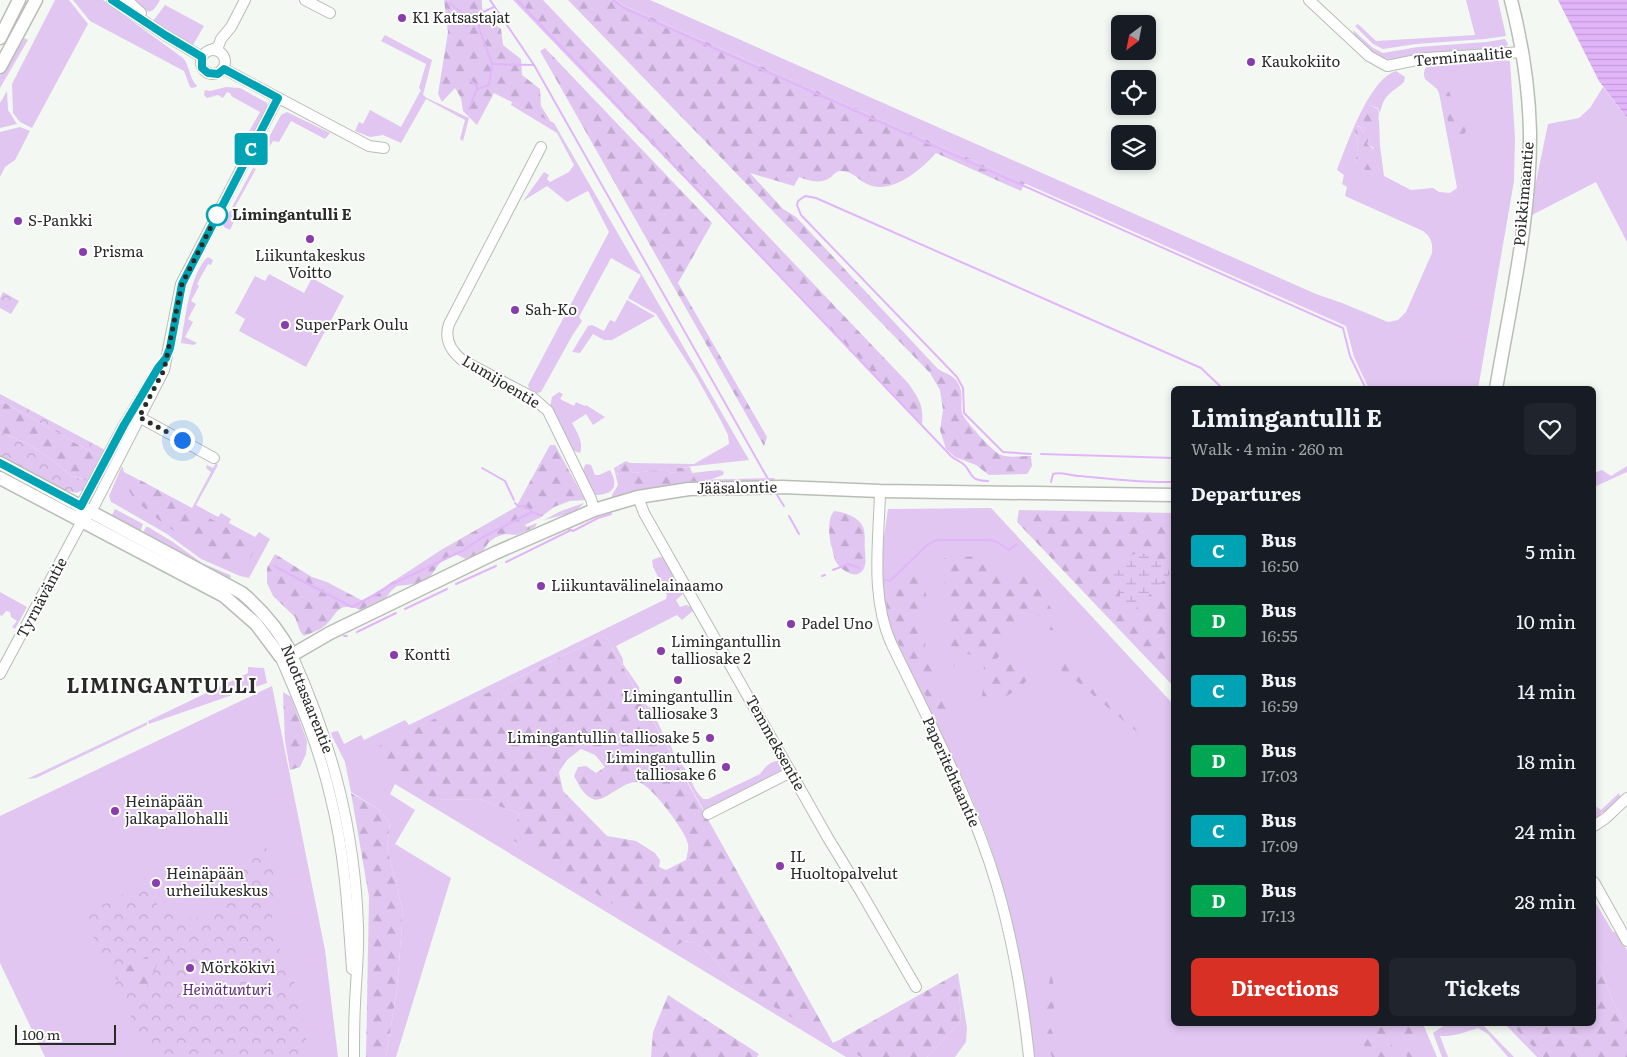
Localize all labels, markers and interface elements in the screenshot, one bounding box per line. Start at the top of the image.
place label: K1 Katsastajat [412,5,510,28]
marker: K1 Katsastajat [396,12,408,24]
north arrow [1111,15,1156,60]
map controls [1111,15,1156,170]
street label: Terminaalitie [1413,40,1513,71]
place label: Kaukokiito [1261,49,1341,72]
marker: Kaukokiito [1245,56,1257,68]
button: locate [1111,70,1156,115]
button: layers [1111,125,1156,170]
line badge: C [235,133,267,165]
text: C [245,135,257,162]
street label: Poikkimaantie [1506,140,1539,247]
place label: Limingantulli E [232,202,351,225]
marker: Limingantulli E [206,204,228,226]
place label: S-Pankki [28,208,92,231]
marker: S-Pankki [12,215,24,227]
marker: Liikuntakeskus Voitto [304,233,316,245]
place label: Prisma [93,239,144,262]
place label: Liikuntakeskus Voitto [255,243,365,283]
marker: Prisma [77,246,89,258]
place label: Sah-Ko [525,297,577,320]
marker: Sah-Ko [509,304,521,316]
place label: SuperPark Oulu [295,312,409,335]
marker: SuperPark Oulu [279,319,291,331]
street label: Lumijoentie [458,348,545,413]
text: Limingantulli E [1191,399,1382,434]
button: heart [1524,403,1576,455]
your location [170,428,195,453]
text: Walk · 4 min · 260 m [1191,436,1344,460]
street label: Jääsalontie [697,474,778,499]
text: Departures [1191,479,1301,507]
text: Bus [1261,525,1296,553]
text: C [1212,537,1225,564]
text: 5 min [1525,537,1576,565]
street label: Tyrnäväntie [10,552,72,642]
text: 16:50 [1261,553,1299,577]
place label: Liikuntavälinelainaamo [551,573,724,596]
marker: Liikuntavälinelainaamo [535,580,547,592]
text: Bus [1261,595,1296,623]
text: D [1211,607,1226,634]
text: 10 min [1516,607,1576,635]
place label: Padel Uno [801,611,873,634]
marker: Padel Uno [785,618,797,630]
text: 16:55 [1261,623,1298,647]
place label: Limingantullin talliosake 2 [671,629,781,669]
street label: Nuottasaarentie [276,641,341,757]
place label: Kontti [404,642,450,665]
marker: Limingantullin talliosake 2 [655,645,667,657]
marker: Kontti [388,649,400,661]
text: Bus [1261,665,1296,693]
district label: LIMINGANTULLI [66,669,258,699]
marker: Limingantullin talliosake 3 [672,674,684,686]
text: C [1212,677,1225,704]
text: 14 min [1517,677,1576,705]
place label: Limingantullin talliosake 3 [623,684,733,724]
street label: Temmeksentie [741,690,812,794]
text: 16:59 [1261,693,1298,717]
street label: Paperitehtaantie [918,712,987,831]
place label: Limingantullin talliosake 5 [507,725,700,748]
marker: Limingantullin talliosake 5 [704,732,716,744]
text: Bus [1261,735,1296,763]
place label: Limingantullin talliosake 6 [606,745,716,785]
text: D [1211,747,1226,774]
text: 18 min [1517,747,1576,775]
marker: Limingantullin talliosake 6 [720,761,732,773]
text: 17:03 [1261,763,1298,787]
place label: Heinäpään jalkapallohalli [125,789,228,829]
marker: Heinäpään jalkapallohalli [109,805,121,817]
text: Bus [1261,805,1296,833]
text: C [1212,817,1225,844]
text: 24 min [1515,817,1576,845]
text: 17:09 [1261,833,1298,857]
place label: IL Huoltopalvelut [790,844,898,884]
marker: IL Huoltopalvelut [774,860,786,872]
place label: Heinäpään urheilukeskus [166,861,268,901]
text: Bus [1261,875,1296,903]
marker: Heinäpään urheilukeskus [150,877,162,889]
text: D [1211,887,1226,914]
text: 28 min [1515,887,1576,915]
text: 17:13 [1261,903,1295,927]
place label: Mörkökivi [200,955,275,978]
button: Directions [1191,958,1379,1016]
button: Tickets [1389,958,1576,1016]
marker: Mörkökivi [184,962,196,974]
park label: Heinätunturi [182,977,272,1000]
scale bar [15,1022,116,1045]
text: 100 m [22,1024,60,1044]

